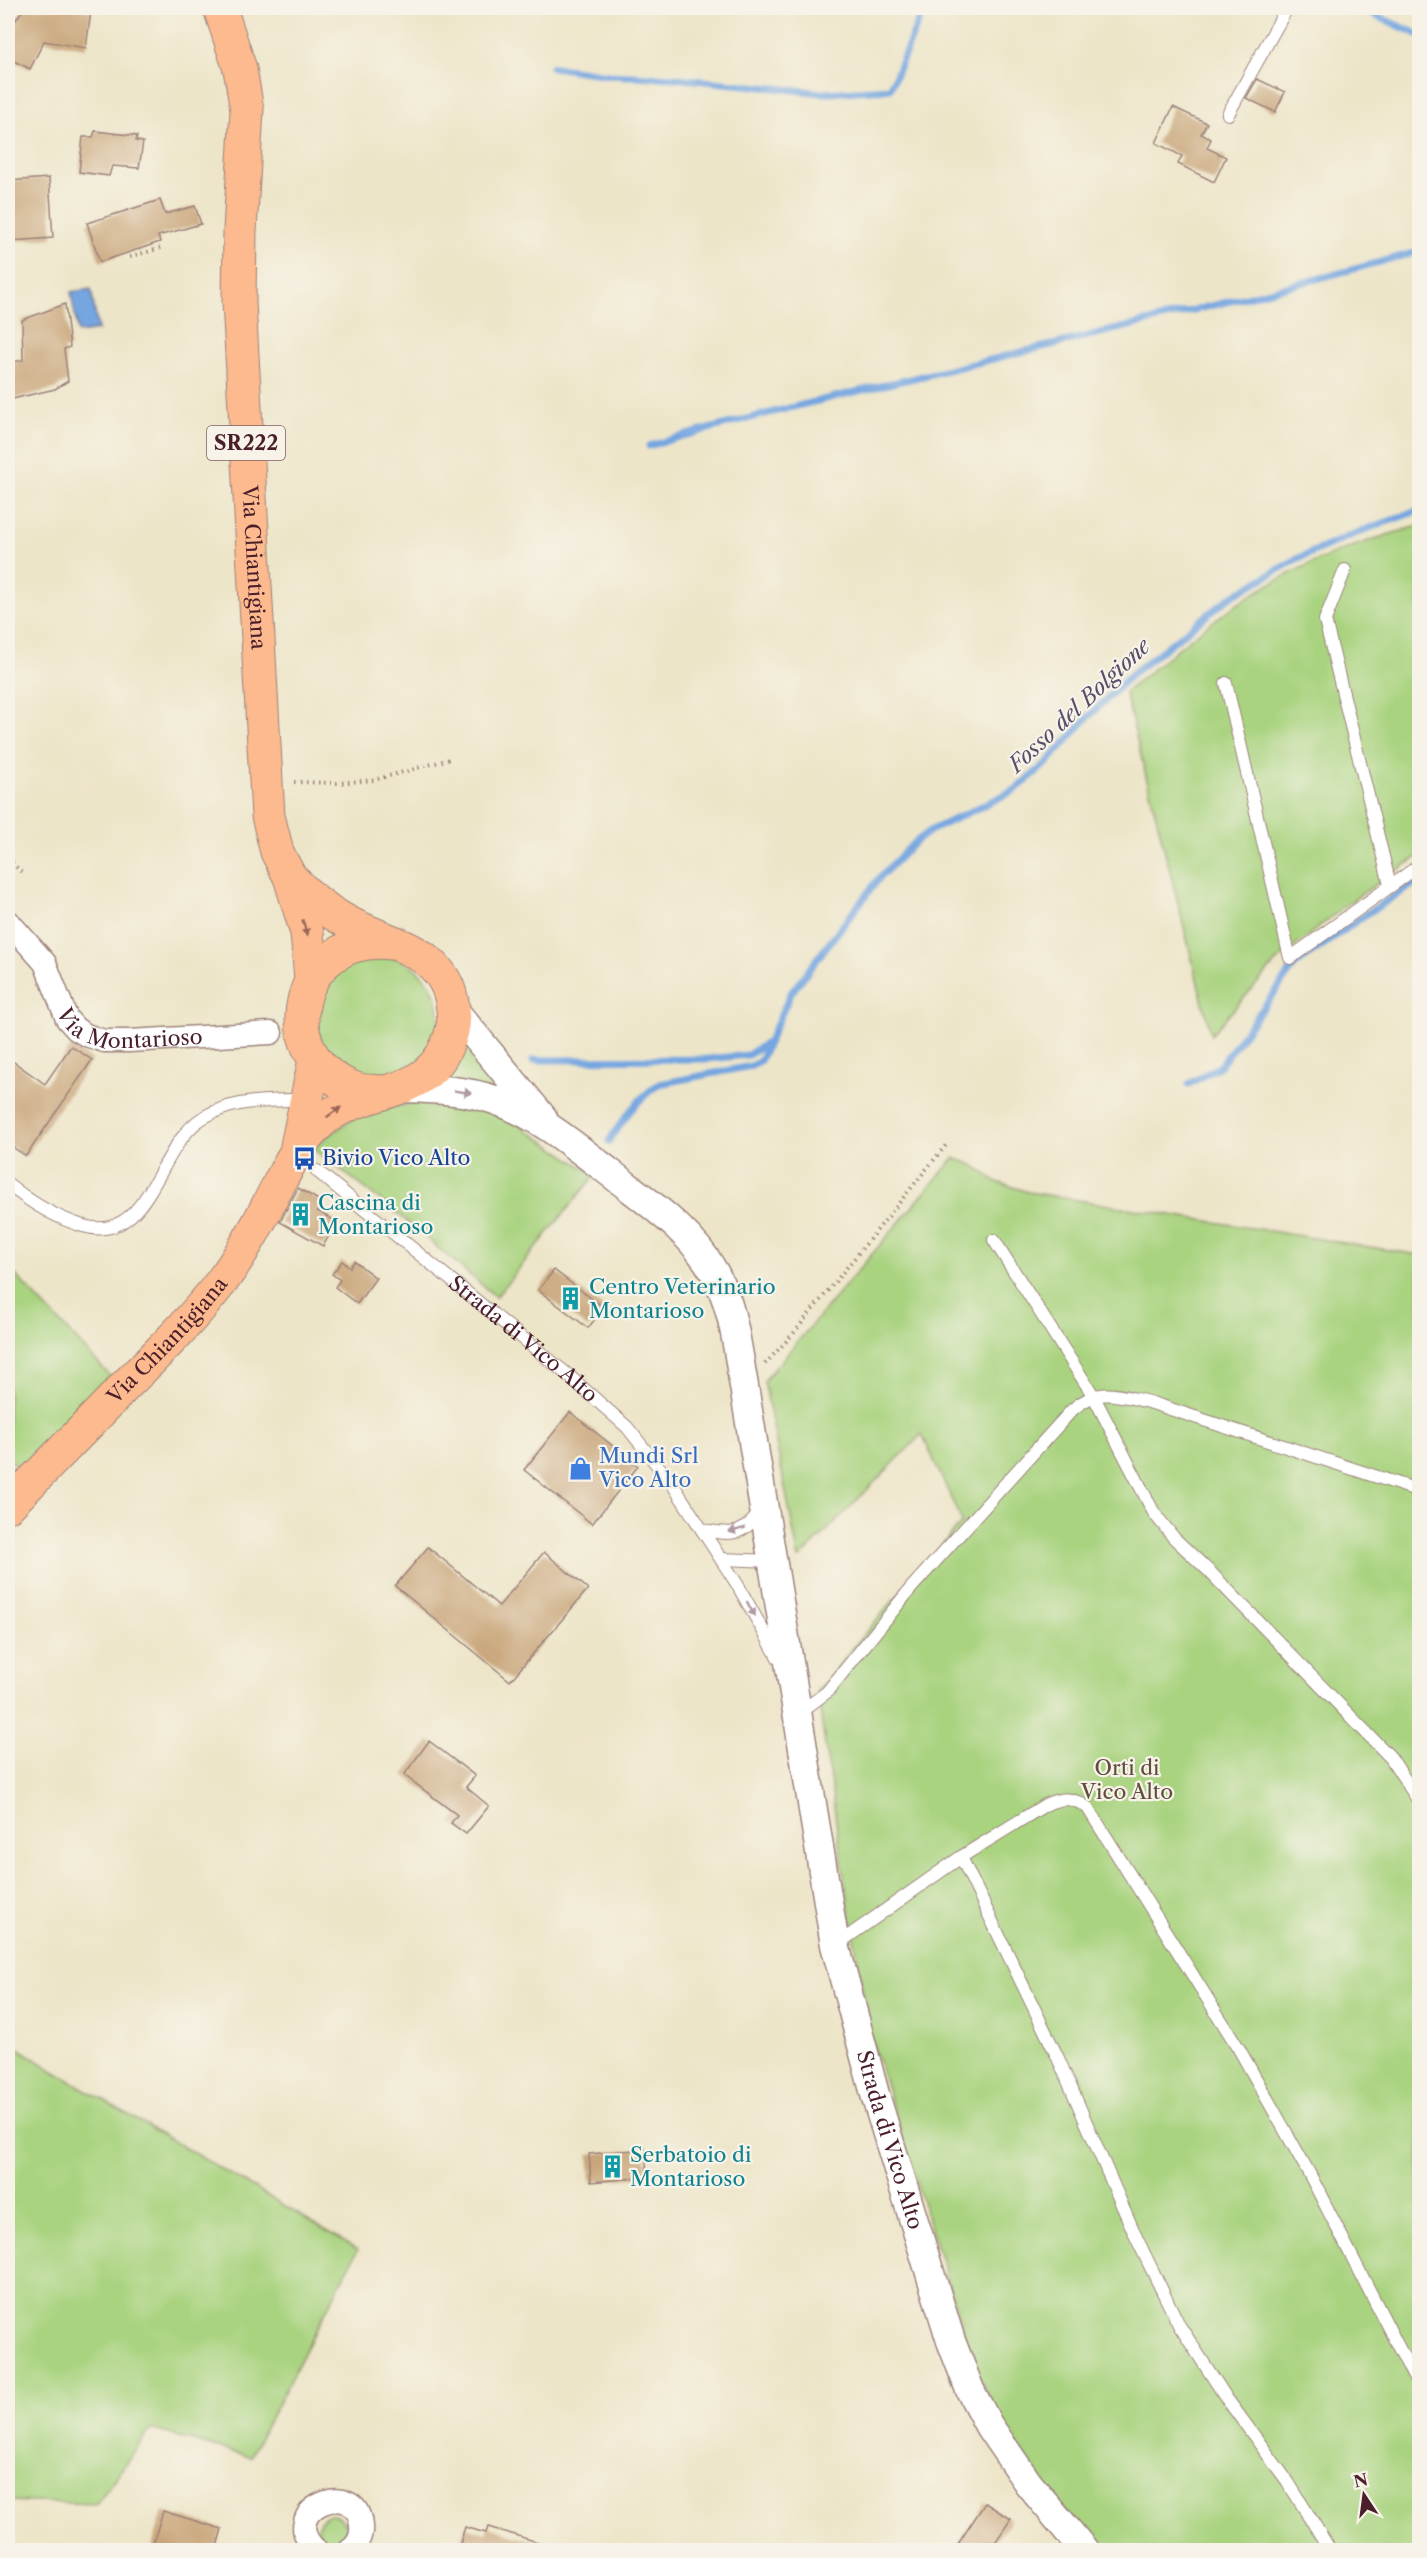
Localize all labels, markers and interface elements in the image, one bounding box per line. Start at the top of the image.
road number: SR222 [207,426,285,460]
street label: Via Chiantigiana [237,484,272,651]
water label: Fosso del Bolgione [1001,632,1157,779]
one-way arrow [301,919,310,937]
street label: Via Montarioso [51,1003,203,1054]
one-way arrow [454,1088,473,1097]
one-way arrow [326,1107,342,1118]
bus stop icon: Bivio Vico Alto [291,1145,317,1171]
place label: Bivio Vico Alto [322,1145,470,1170]
place label: Cascina di Montarioso [318,1190,433,1239]
building icon: Cascina di Montarioso [287,1202,313,1228]
street label: Strada di Vico Alto [444,1270,603,1407]
street label: Via Chiantigiana [101,1271,233,1409]
place label: Centro Veterinario Montarioso [589,1274,776,1323]
building icon: Centro Veterinario Montarioso [558,1286,584,1312]
place label: Mundi Srl Vico Alto [598,1443,698,1492]
shop icon: Mundi Srl Vico Alto [568,1455,594,1481]
one-way arrow [728,1526,746,1536]
one-way arrow [746,1601,757,1617]
park label: Orti di Vico Alto [1080,1755,1173,1804]
street label: Strada di Vico Alto [852,2048,929,2232]
place label: Serbatoio di Montarioso [630,2142,751,2191]
building icon: Serbatoio di Montarioso [599,2154,625,2180]
north arrow [1334,2465,1394,2525]
text: N [1352,2469,1370,2492]

